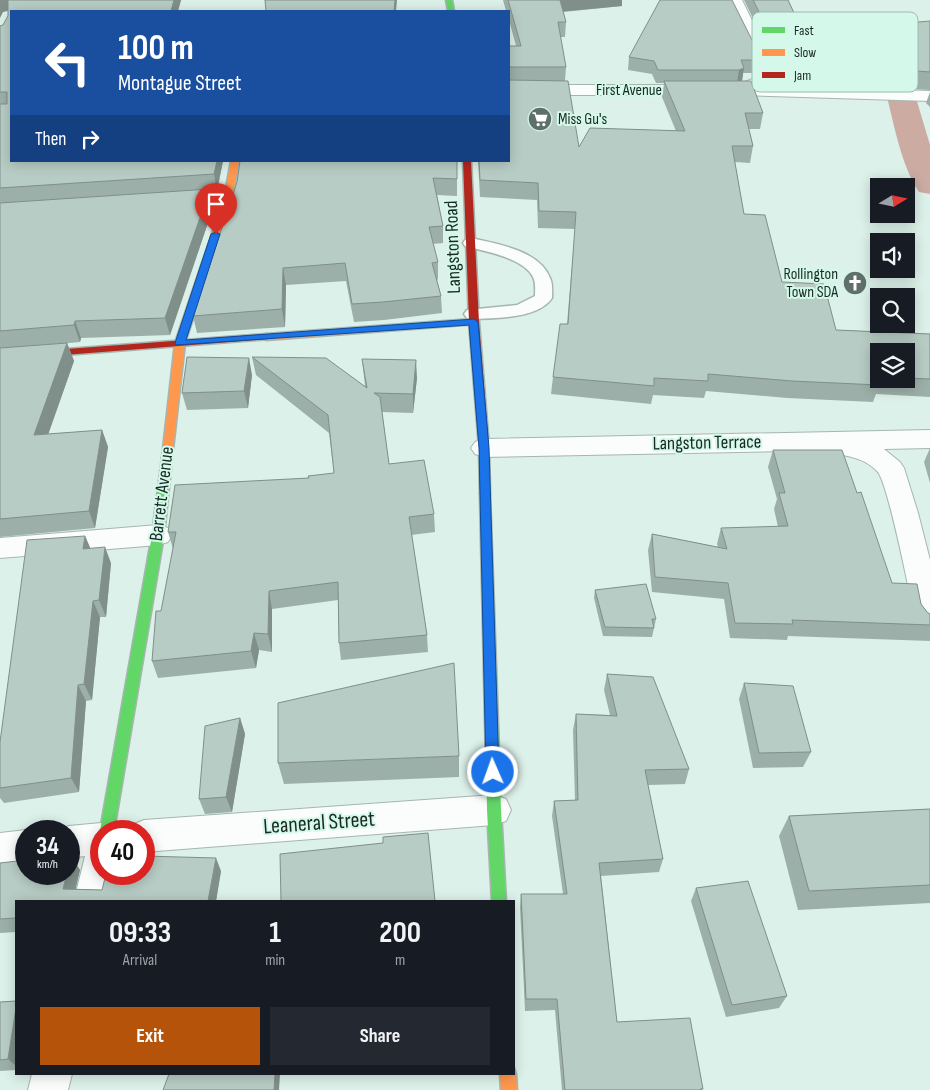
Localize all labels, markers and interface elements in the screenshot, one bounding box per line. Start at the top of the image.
legend [752,12,918,92]
text: Fast [794,22,814,39]
text: 100 m [118,27,194,70]
icon: left [35,30,100,95]
text: Slow [794,44,816,61]
text: Jam [793,67,811,84]
text: Montague Street [118,70,242,97]
street label: First Avenue [596,81,662,100]
supermarket icon: Miss Gu's [527,106,553,132]
place label: Miss Gu's [558,110,608,129]
icon: right [76,125,104,153]
text: Then [35,128,66,151]
north arrow [870,178,915,222]
map controls [870,178,915,388]
pin [195,183,237,234]
icon: arrive [202,190,230,218]
street label: Langston Road [440,200,466,294]
button: sound [870,233,915,278]
place label: Rollington Town SDA [783,265,838,302]
church icon: Rollington Town SDA [842,270,868,296]
button: search [870,288,915,333]
button: layers [870,343,915,388]
street label: Langston Terrace [652,431,762,455]
street label: Barrett Avenue [145,445,179,543]
position arrow [466,745,518,797]
street label: Leaneral Street [262,806,376,840]
speed limit sign: 40 [90,820,155,885]
text: 34 [36,831,59,862]
text: km/h [37,857,58,872]
text: 09:33 [109,915,171,951]
text: 1 [269,915,281,951]
text: 200 [379,915,421,951]
text: Arrival [123,951,157,970]
text: min [265,951,285,970]
text: m [395,951,405,970]
button: Exit [40,1007,260,1065]
button: Share [270,1007,490,1065]

